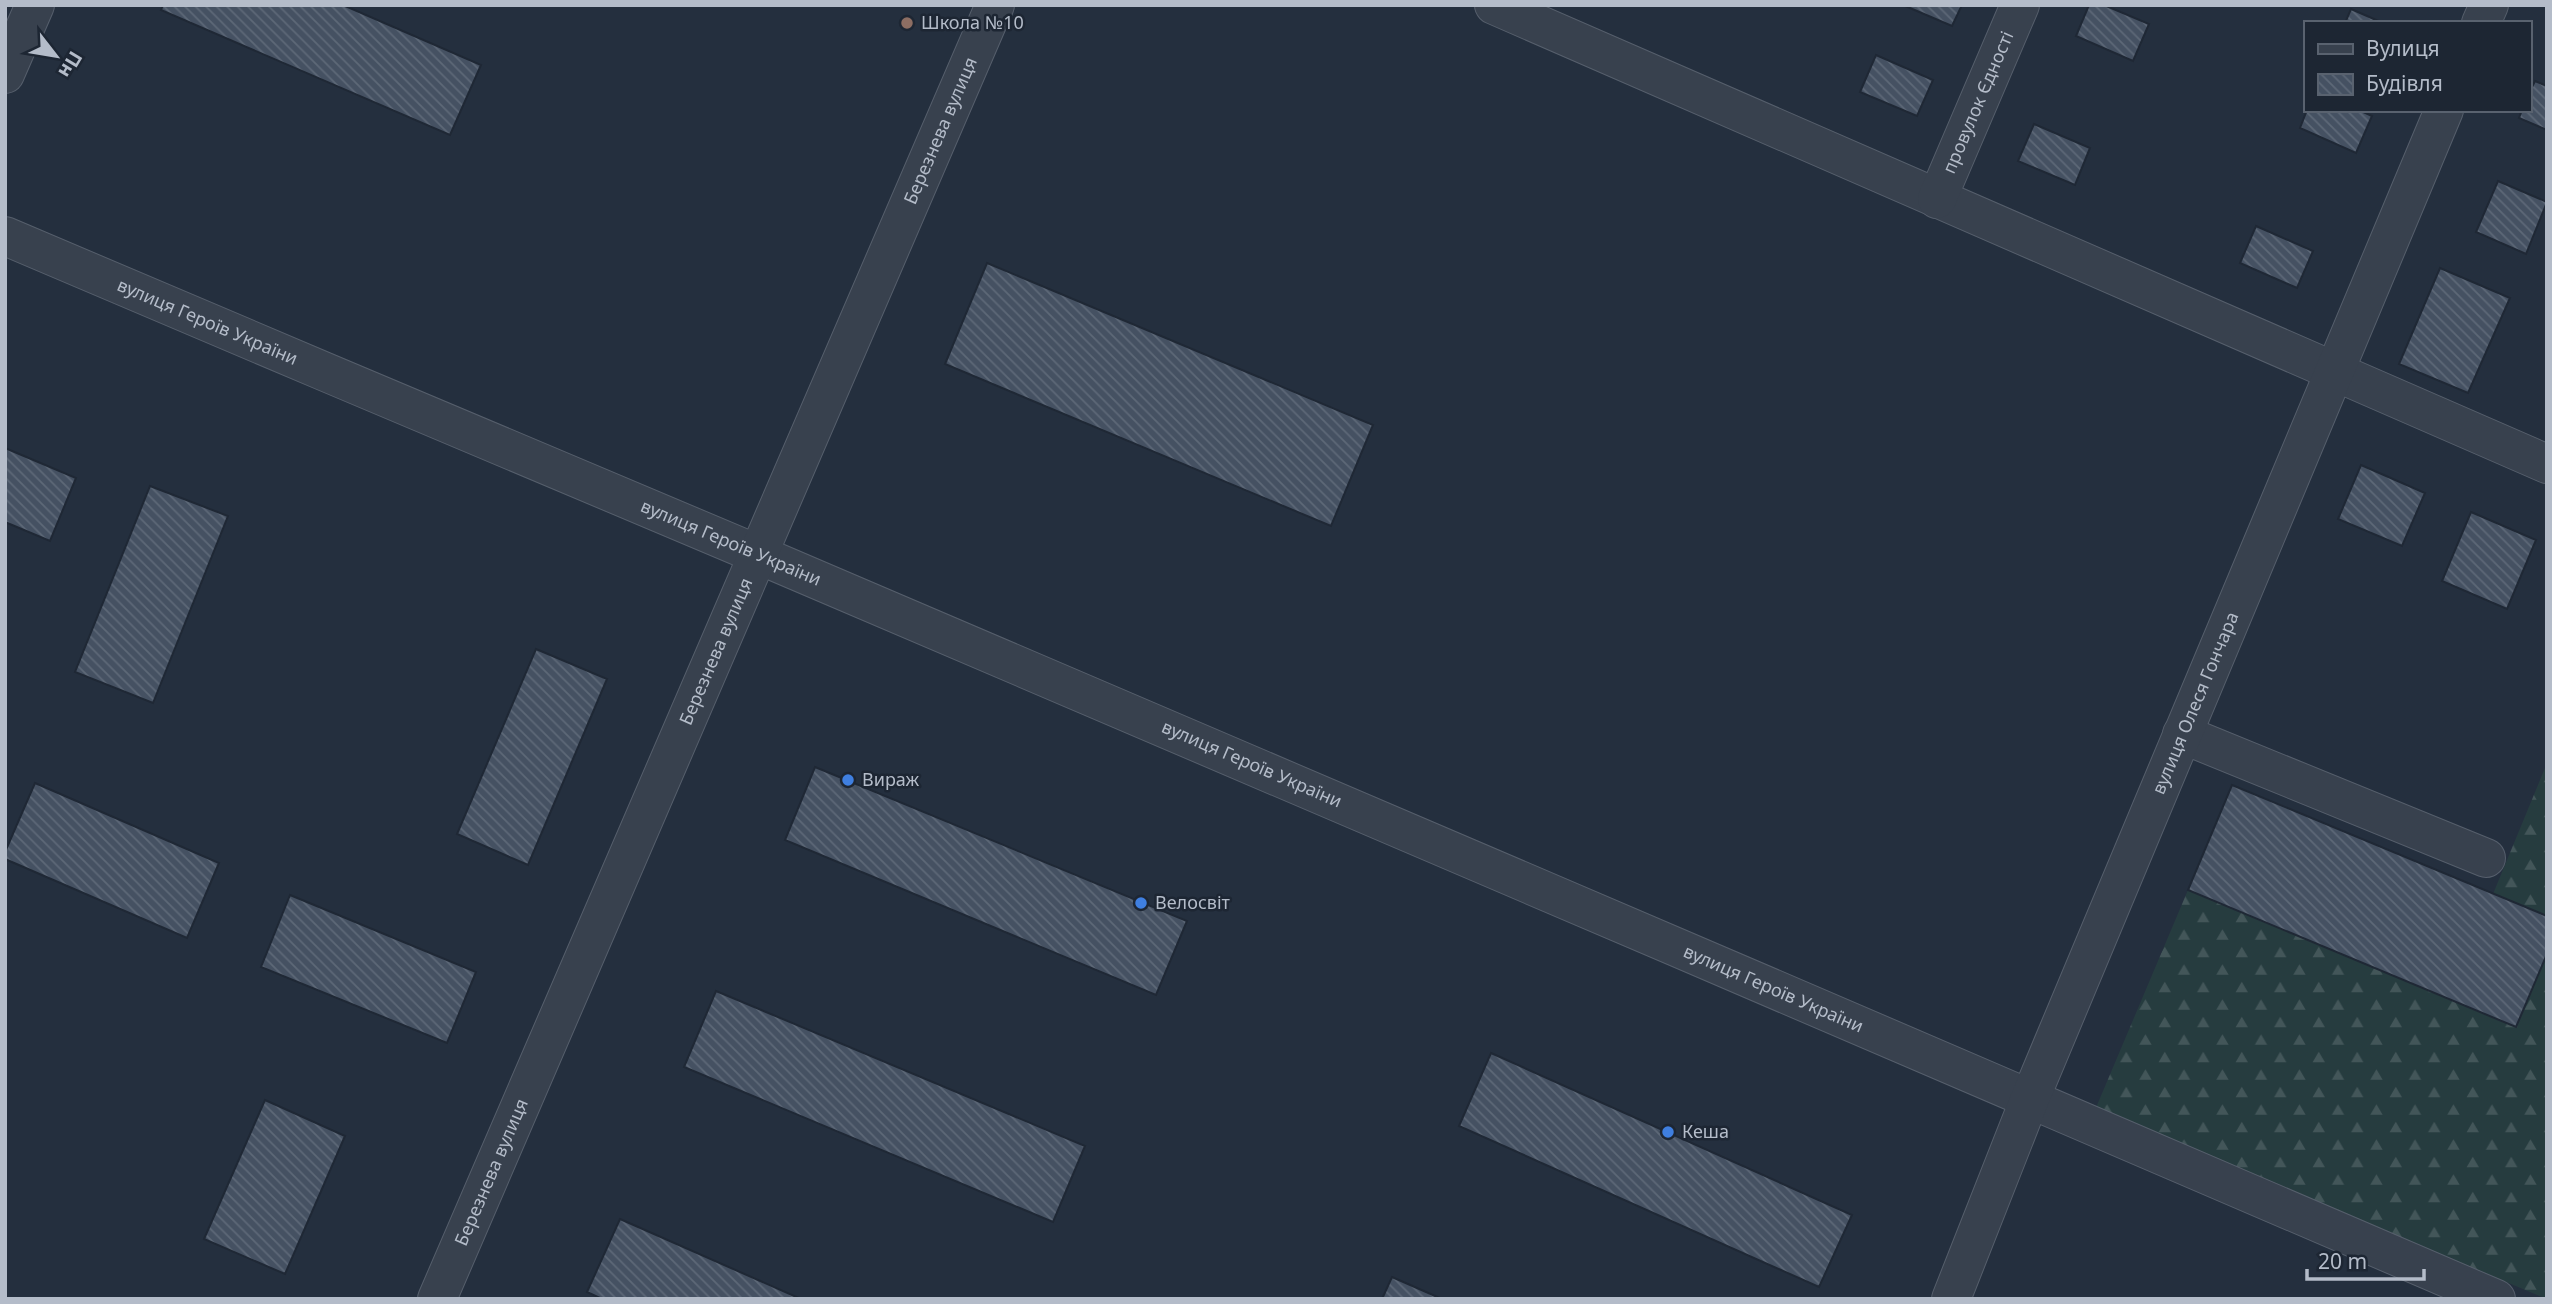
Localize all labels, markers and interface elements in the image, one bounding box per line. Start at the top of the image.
place label: Школа №10 [921,10,1024,34]
marker: Школа №10 [899,15,915,31]
north arrow [21,21,91,91]
legend [2304,21,2531,112]
street label: провулок Єдності [1936,27,2018,177]
text: Вулиця [2366,34,2440,62]
text: Пн [52,47,89,83]
street label: Березнева вулиця [897,53,982,208]
text: Будівля [2366,69,2443,97]
street label: вулиця Героїв України [114,272,302,370]
street label: вулиця Героїв України [637,493,825,591]
street label: Березнева вулиця [673,574,758,728]
street label: вулиця Олеся Гончара [2146,608,2244,798]
street label: вулиця Героїв України [1158,714,1346,813]
place label: Вираж [862,767,919,791]
marker: Вираж [840,772,856,788]
place label: Велосвіт [1155,890,1231,914]
marker: Велосвіт [1133,895,1149,911]
street label: вулиця Героїв України [1680,939,1868,1038]
street label: Березнева вулиця [448,1095,533,1249]
place label: Кеша [1682,1119,1729,1143]
marker: Кеша [1660,1124,1676,1140]
scale bar [2307,1238,2424,1282]
text: 20 m [2318,1247,2367,1275]

